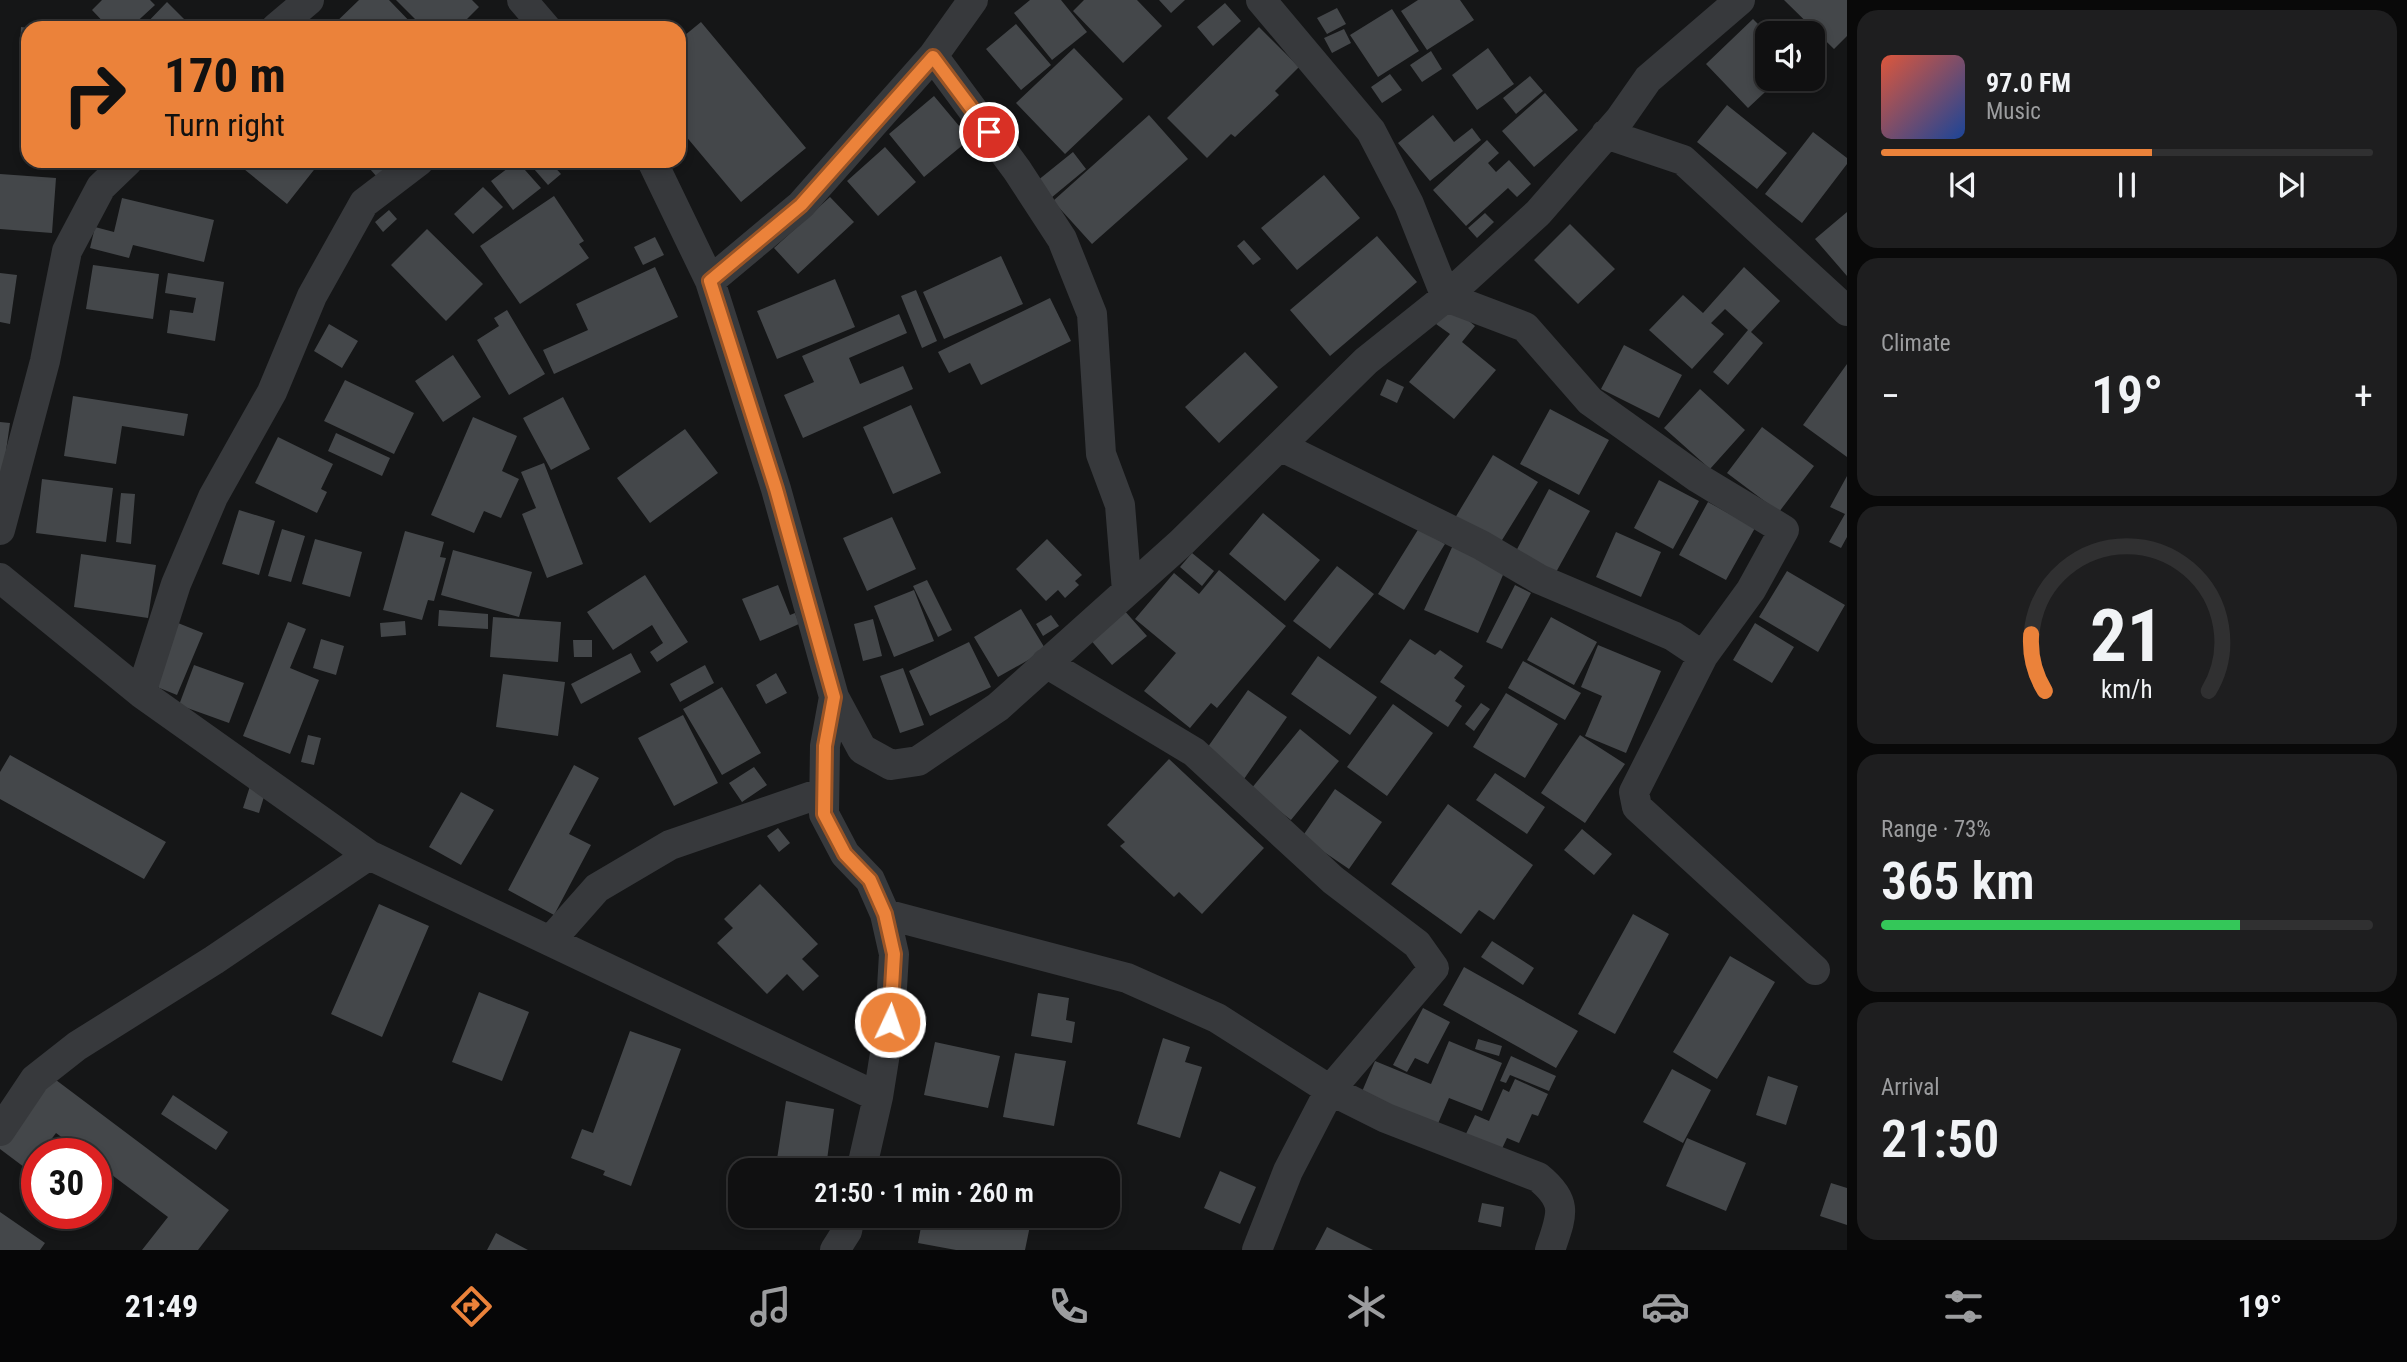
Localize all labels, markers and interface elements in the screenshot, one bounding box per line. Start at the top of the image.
map controls [1755,21,1825,91]
button: sound [1755,21,1825,91]
text: 170 m [164,47,286,104]
icon: right [49,49,140,140]
text: 97.0 FM [1986,68,2071,98]
text: Music [1986,98,2041,125]
pin [959,102,1019,162]
text: Turn right [164,106,285,144]
icon: arrive [970,113,1008,151]
icon: previous [1944,166,1982,204]
icon: pause [2108,166,2146,204]
icon: next [2272,166,2310,204]
text: Climate [1881,330,1951,357]
text: 19° [2091,365,2163,426]
text: − [1881,374,1900,418]
text: + [2354,374,2373,418]
text: 21 [2090,593,2164,679]
text: km/h [2101,675,2153,704]
text: Range · 73% [1881,816,1991,843]
text: 365 km [1881,851,2035,912]
position arrow [853,985,927,1059]
text: Arrival [1881,1074,1940,1101]
text: 21:50 [1881,1109,1999,1170]
speed limit sign: 30 [21,1138,112,1229]
text: 21:50 · 1 min · 260 m [814,1178,1034,1208]
icon: directions [447,1282,496,1331]
icon: music [746,1282,795,1331]
icon: phone [1044,1282,1093,1331]
icon: climate [1342,1282,1391,1331]
icon: car [1641,1282,1690,1331]
icon: filters [1939,1282,1988,1331]
text: 21:49 [125,1287,198,1325]
text: 19° [2238,1287,2282,1325]

